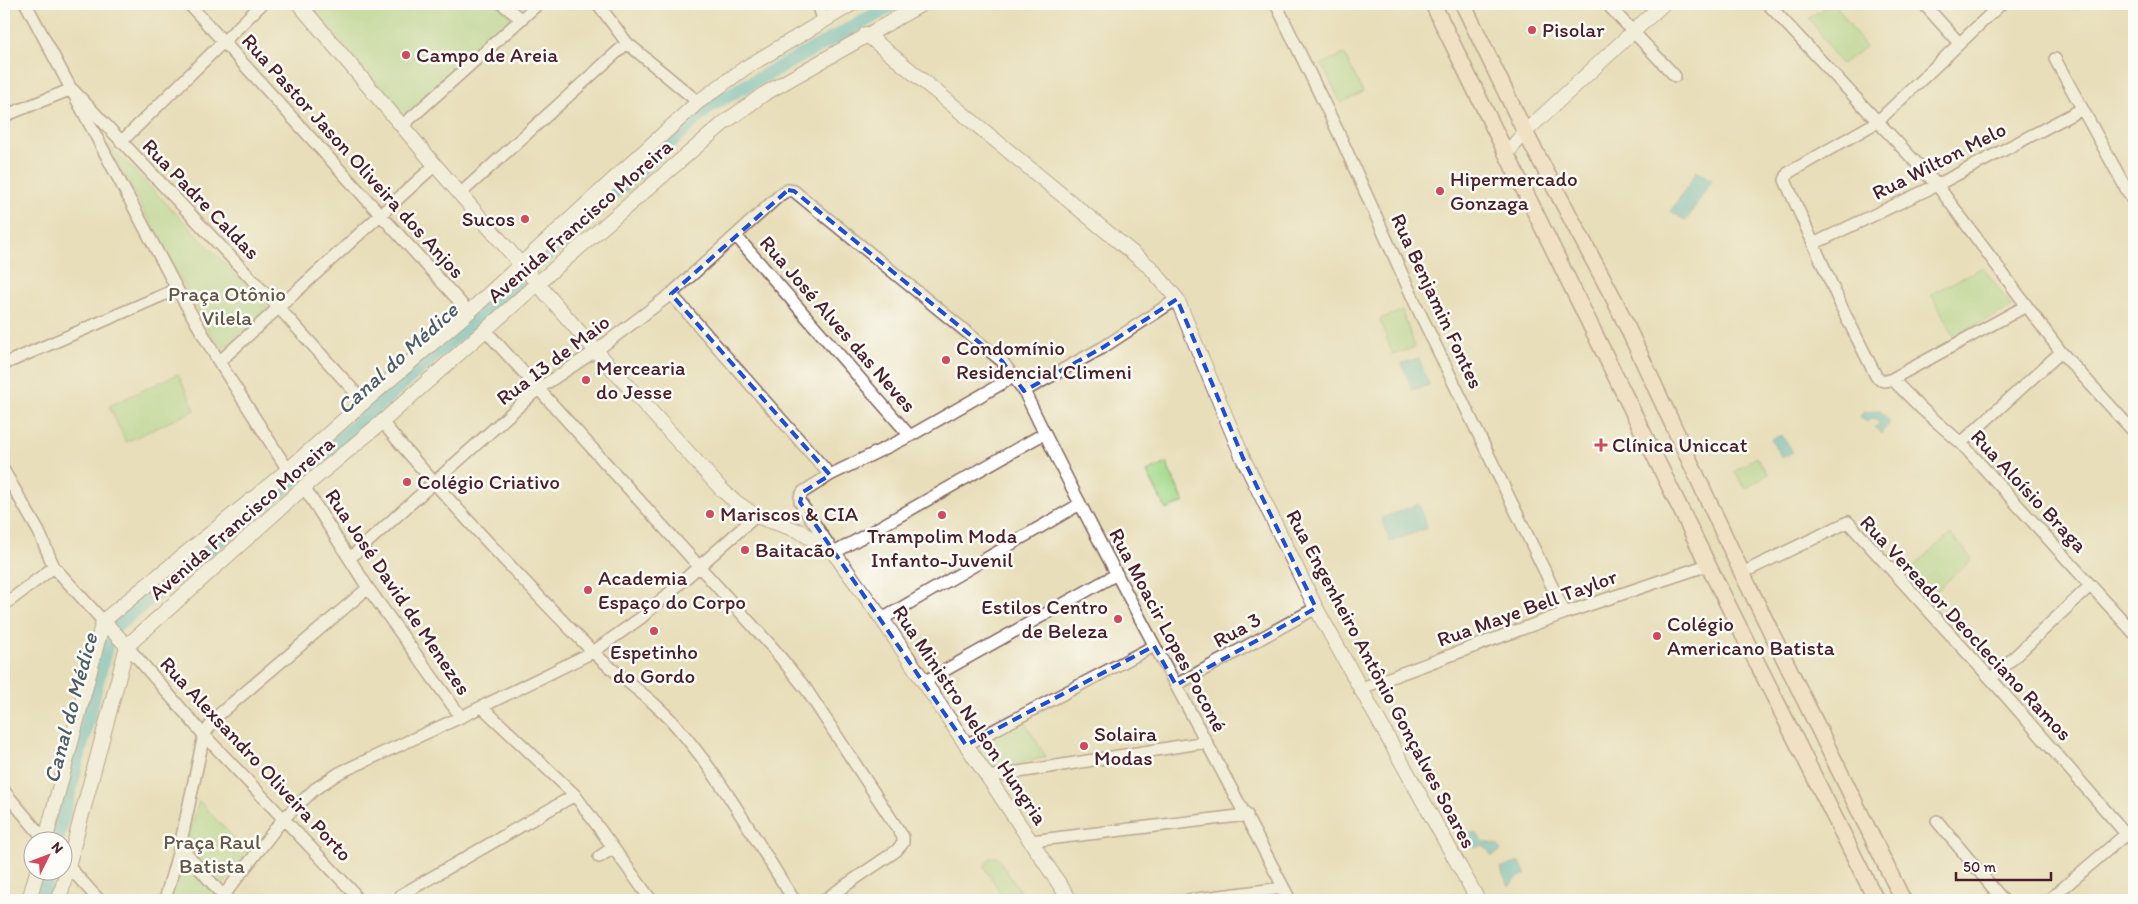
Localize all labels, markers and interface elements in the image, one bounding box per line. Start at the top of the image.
place label: Pisolar [1542,17,1605,42]
marker: Pisolar [1526,24,1538,36]
street label: Rua Pastor Jason Oliveira dos Anjos [237,28,470,283]
place label: Campo de Areia [416,42,558,67]
marker: Campo de Areia [400,49,412,61]
street label: Rua Wilton Melo [1868,116,2010,205]
street label: Rua Padre Caldas [137,133,265,264]
street label: Avenida Francisco Moreira [482,133,677,308]
place label: Hipermercado Gonzaga [1450,166,1578,215]
marker: Hipermercado Gonzaga [1434,185,1446,197]
place label: Sucos [462,206,515,231]
street label: Rua Benjamin Fontes [1386,209,1489,392]
marker: Sucos [519,213,531,225]
street label: Rua José Alves das Neves [755,230,922,417]
park label: Praça Otônio Vilela [168,281,286,330]
water label: Canal do Médice [331,296,465,420]
street label: Rua 13 de Maio [491,309,614,410]
place label: Condomínio Residencial Climeni [956,335,1132,384]
marker: Condomínio Residencial Climeni [940,354,952,366]
place label: Mercearia do Jesse [596,355,685,404]
marker: Mercearia do Jesse [580,374,592,386]
street label: Rua Aloísio Braga [1966,424,2093,558]
street label: Avenida Francisco Moreira [144,430,339,605]
place label: Clínica Uniccat [1612,432,1748,457]
marker: Clínica Uniccat [1594,438,1608,452]
place label: Colégio Criativo [417,469,560,494]
marker: Colégio Criativo [401,476,413,488]
street label: Rua José David de Menezes [320,484,477,700]
place label: Mariscos & CIA [720,501,859,526]
street label: Rua Engenheiro Antônio Gonçalves Soares [1281,505,1482,852]
marker: Mariscos & CIA [704,508,716,520]
marker: Trampolim Moda Infanto-Juvenil [936,509,948,521]
street label: Rua Vereador Deocleciano Ramos [1855,510,2078,746]
place label: Trampolim Moda Infanto-Juvenil [867,523,1017,572]
street label: Rua Moacir Lopes Poconé [1104,524,1233,736]
place label: Baitacão [755,537,835,562]
marker: Baitacão [739,544,751,556]
street label: Rua Maye Bell Taylor [1433,563,1621,652]
place label: Academia Espaço do Corpo [598,565,746,614]
marker: Academia Espaço do Corpo [582,584,594,596]
place label: Estilos Centro de Beleza [981,594,1108,643]
street label: Rua Ministro Nelson Hungria [888,600,1053,829]
street label: Rua 3 [1208,606,1265,653]
place label: Colégio Americano Batista [1667,611,1835,660]
marker: Estilos Centro de Beleza [1112,613,1124,625]
marker: Espetinho do Gordo [648,625,660,637]
water label: Canal do Médice [37,629,104,786]
marker: Colégio Americano Batista [1651,630,1663,642]
place label: Espetinho do Gordo [610,639,698,688]
street label: Rua Alexsandro Oliveira Porto [155,651,358,866]
place label: Solaira Modas [1094,721,1157,770]
marker: Solaira Modas [1078,740,1090,752]
park label: Praça Raul Batista [163,829,261,878]
north arrow [22,832,72,882]
text: N [48,838,67,857]
scale bar [1956,849,2050,881]
text: 50 m [1963,858,1996,876]

